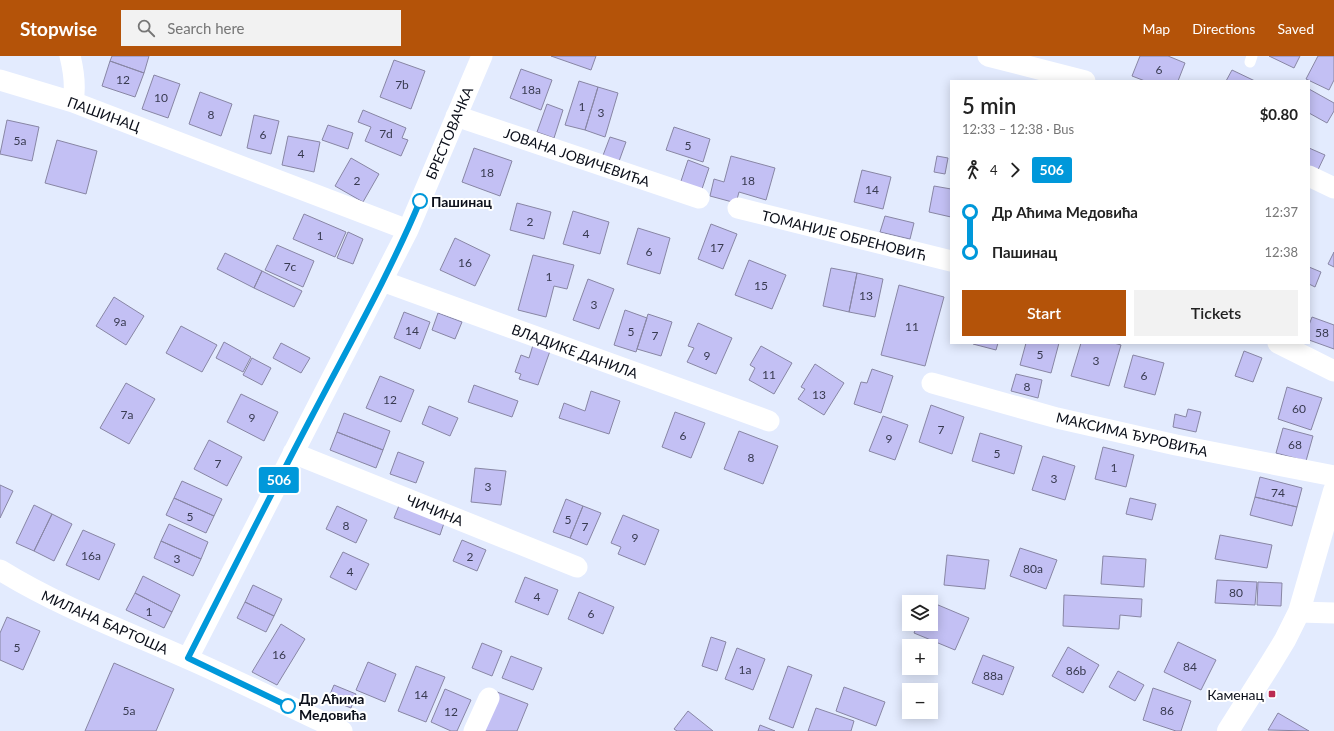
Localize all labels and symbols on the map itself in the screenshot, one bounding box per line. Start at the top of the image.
house number: 6 [1156,62,1163,77]
house number: 12 [116,72,130,87]
house number: 7b [395,77,409,92]
house number: 18a [521,82,541,97]
street label: БРЕСТОВАЧКА [422,84,476,182]
house number: 10 [154,90,168,105]
street label: ПАШИНАЦ [65,93,143,135]
house number: 1 [579,99,586,114]
house number: 3 [598,105,605,120]
house number: 8 [208,107,215,122]
street label: ЈОВАНА ЈОВИЧЕВИЋА [502,124,653,190]
house number: 7d [379,126,393,141]
house number: 6 [260,127,267,142]
house number: 5a [14,133,26,148]
house number: 5 [685,138,692,153]
house number: 4 [298,146,305,161]
house number: 18 [480,165,494,180]
house number: 2 [354,173,361,188]
house number: 18 [741,173,755,188]
house number: 14 [865,182,879,197]
marker: Пашинац [412,193,428,209]
place label: Пашинац [431,193,492,210]
street label: ТОМАНИЈЕ ОБРЕНОВИЋ [760,206,928,264]
house number: 2 [527,214,534,229]
house number: 4 [583,226,590,241]
house number: 1 [317,228,324,243]
house number: 17 [710,240,724,255]
house number: 6 [646,244,653,259]
house number: 16 [458,255,472,270]
house number: 7c [284,259,297,274]
house number: 1 [546,269,553,284]
house number: 15 [754,278,768,293]
house number: 13 [859,288,873,303]
house number: 3 [591,297,598,312]
house number: 9a [114,314,126,329]
house number: 11 [905,319,919,334]
street label: ВЛАДИКЕ ДАНИЛА [510,320,641,382]
house number: 14 [405,323,419,338]
house number: 5 [628,324,635,339]
house number: 58 [1315,325,1329,340]
house number: 7 [652,328,659,343]
house number: 5 [1037,347,1044,362]
house number: 9 [704,348,711,363]
house number: 3 [1093,353,1100,368]
house number: 11 [762,367,776,382]
house number: 6 [1141,368,1148,383]
house number: 8 [1024,379,1031,394]
house number: 13 [812,387,826,402]
house number: 12 [383,392,397,407]
house number: 60 [1292,401,1306,416]
house number: 7a [121,407,133,422]
street label: МАКСИМА ЂУРОВИЋА [1054,408,1210,460]
house number: 9 [249,410,256,425]
house number: 7 [938,422,945,437]
house number: 6 [680,428,687,443]
house number: 9 [886,431,893,446]
house number: 68 [1288,437,1302,452]
house number: 5 [994,446,1001,461]
house number: 8 [748,450,755,465]
house number: 7 [215,456,222,471]
house number: 1 [1111,460,1118,475]
line badge: 506 [256,467,302,493]
house number: 3 [1051,471,1058,486]
house number: 3 [485,479,492,494]
house number: 74 [1271,485,1285,500]
street label: ЧИЧИНА [404,491,467,529]
house number: 5 [187,509,194,524]
house number: 5 [565,512,572,527]
house number: 8 [343,518,350,533]
house number: 7 [582,519,589,534]
house number: 9 [632,530,639,545]
house number: 16a [81,548,101,563]
house number: 2 [467,549,474,564]
house number: 3 [174,551,181,566]
house number: 80a [1023,561,1043,576]
house number: 4 [347,564,354,579]
house number: 80 [1229,585,1243,600]
street label: МИЛАНА БАРТОША [39,586,172,658]
house number: 4 [534,589,541,604]
house number: 1 [146,604,153,619]
house number: 6 [588,606,595,621]
house number: 5 [14,640,21,655]
house number: 16 [272,647,286,662]
house number: 84 [1183,659,1197,674]
house number: 1a [739,662,751,677]
house number: 86b [1066,663,1087,678]
house number: 88a [983,668,1003,683]
place label: Каменац [1207,686,1265,703]
house number: 14 [414,687,428,702]
marker: Каменац [1267,689,1277,699]
place label: Др Аћима Медовића [299,690,366,723]
marker: Др Аћима Медовића [280,698,296,714]
house number: 5a [123,703,135,718]
house number: 86 [1160,703,1174,718]
house number: 12 [444,704,458,719]

